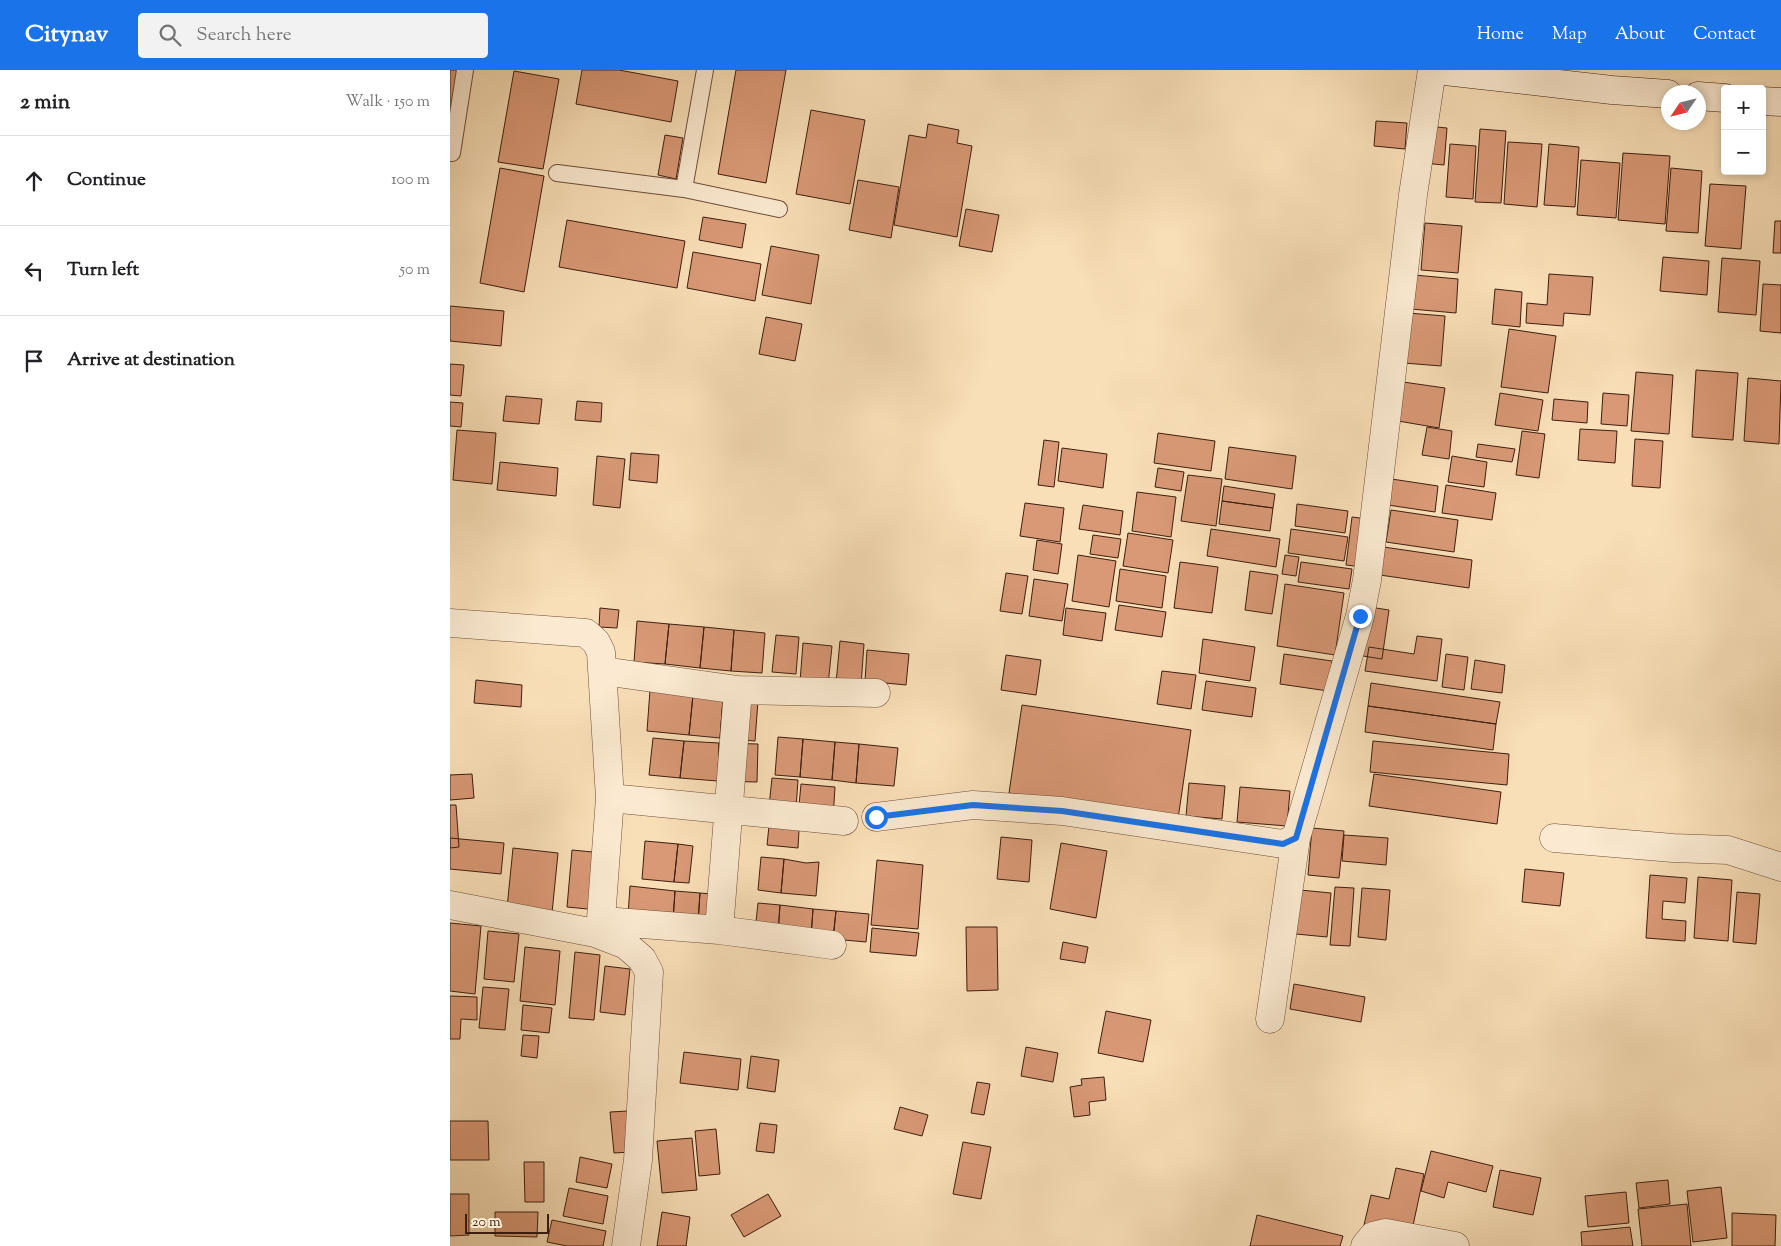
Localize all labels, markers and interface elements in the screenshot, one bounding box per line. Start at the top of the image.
search box [138,13,488,58]
text: Citynav [25,18,108,52]
icon: search [156,21,184,49]
text: Search here [196,22,292,49]
text: Home [1477,22,1524,48]
text: Map [1552,22,1587,48]
text: About [1615,22,1665,48]
text: Contact [1693,22,1756,48]
north arrow [1661,85,1706,130]
map controls [1721,85,1766,175]
button: + [1721,85,1766,130]
text: 2 min [20,88,70,118]
text: Walk · 150 m [346,91,430,114]
button: − [1721,130,1766,175]
icon: ahead [20,167,48,195]
text: Continue [67,167,146,194]
text: 100 m [391,169,430,192]
icon: left [20,257,48,285]
text: Turn left [67,257,139,284]
text: 50 m [399,259,430,282]
icon: arrive [20,347,48,375]
text: Arrive at destination [67,347,235,374]
route end [1349,605,1372,628]
route start [865,806,888,829]
scale bar [465,1211,549,1234]
text: 20 m [472,1213,501,1233]

